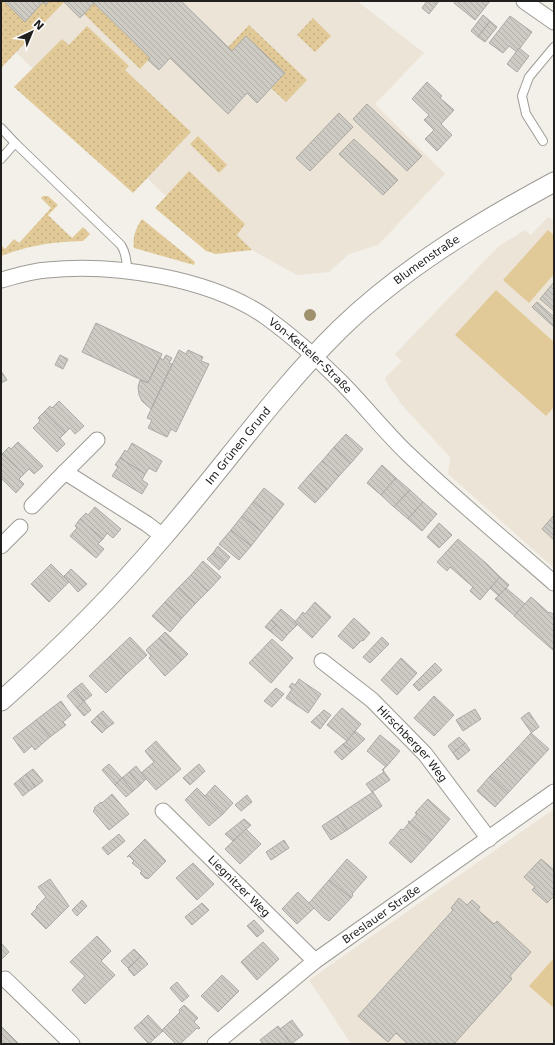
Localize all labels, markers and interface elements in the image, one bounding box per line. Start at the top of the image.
north arrow [12,12,52,52]
text: N [31,17,46,33]
street label: Blumenstraße [391,232,462,287]
street label: Von-Ketteler-Straße [266,315,355,396]
street label: Im Grünen Grund [203,404,273,487]
street label: Hirschberger Weg [375,703,450,784]
street label: Liegnitzer Weg [205,853,273,920]
street label: Breslauer Straße [340,882,423,946]

